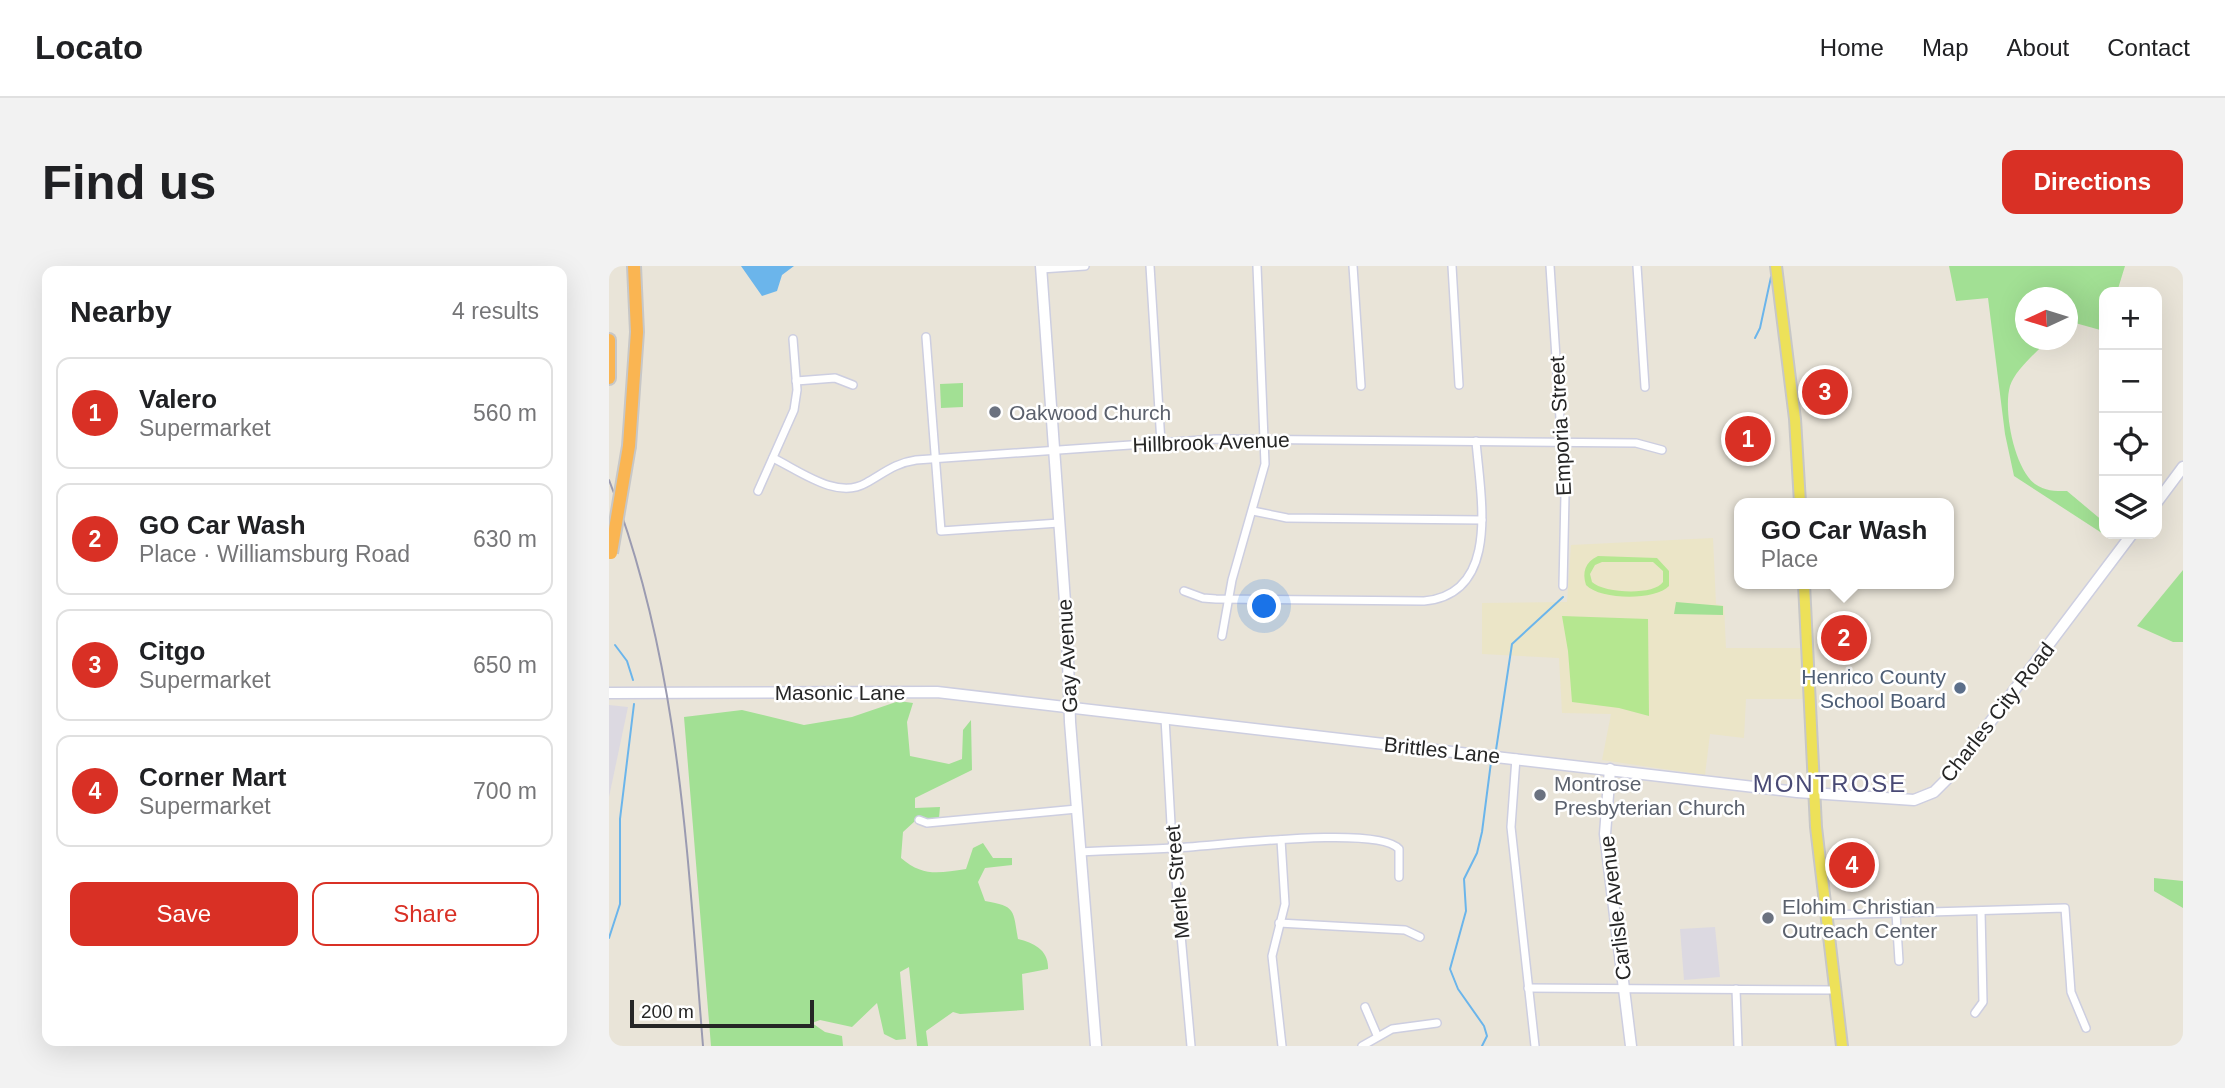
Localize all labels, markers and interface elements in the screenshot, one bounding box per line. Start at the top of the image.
text: Locato [35,29,143,66]
text: Home [1820,34,1884,61]
text: Map [1922,34,1969,61]
text: About [2007,34,2069,61]
text: Contact [2107,34,2190,61]
button: Directions [2002,150,2183,214]
text: Find us [42,155,216,209]
north arrow [2015,287,2078,350]
map controls [2099,287,2162,539]
button: + [2099,287,2162,350]
text: Nearby [70,295,172,328]
text: 4 results [452,298,539,324]
button: − [2099,350,2162,413]
street label: Emporia Street [1545,355,1575,497]
pin: 3 [1802,366,1848,418]
text: Valero [139,384,217,414]
text: 1 [89,400,101,426]
text: 560 m [473,400,537,426]
place label: Oakwood Church [1009,401,1171,424]
marker: Oakwood Church [987,404,1003,420]
pin: 1 [1725,413,1771,465]
button: locate [2099,413,2162,476]
text: Supermarket [139,415,271,441]
street label: Hillbrook Avenue [1132,428,1290,456]
button: layers [2099,476,2162,539]
popup [1734,498,1954,589]
text: GO Car Wash [139,510,306,540]
text: GO Car Wash [1761,515,1927,545]
text: 2 [89,526,101,552]
text: 630 m [473,526,537,552]
text: Place · Williamsburg Road [139,541,410,567]
text: Place [1761,546,1818,572]
your location [1247,589,1281,623]
street label: Gay Avenue [1053,598,1081,714]
pin: 2 [1821,612,1867,664]
text: Citgo [139,636,205,666]
street label: Charles City Road [1935,638,2059,786]
text: 3 [89,652,101,678]
text: 650 m [473,652,537,678]
place label: Henrico County School Board [1801,665,1946,712]
text: Supermarket [139,667,271,693]
marker: Henrico County School Board [1952,680,1968,696]
street label: Masonic Lane [775,681,905,704]
street label: Brittles Lane [1383,732,1501,768]
text: Corner Mart [139,762,286,792]
district label: MONTROSE [1753,770,1907,797]
place label: Montrose Presbyterian Church [1554,772,1745,819]
text: 4 [89,778,101,804]
text: 700 m [473,778,537,804]
marker: Montrose Presbyterian Church [1532,787,1548,803]
text: Supermarket [139,793,271,819]
street label: Merle Street [1161,824,1193,940]
street label: Carlisle Avenue [1595,834,1635,982]
pin: 4 [1829,839,1875,891]
button: Save [70,882,298,946]
button: Share [312,882,539,946]
place label: Elohim Christian Outreach Center [1782,895,1937,942]
marker: Elohim Christian Outreach Center [1760,910,1776,926]
scale bar [630,997,814,1029]
text: 200 m [641,1001,694,1022]

